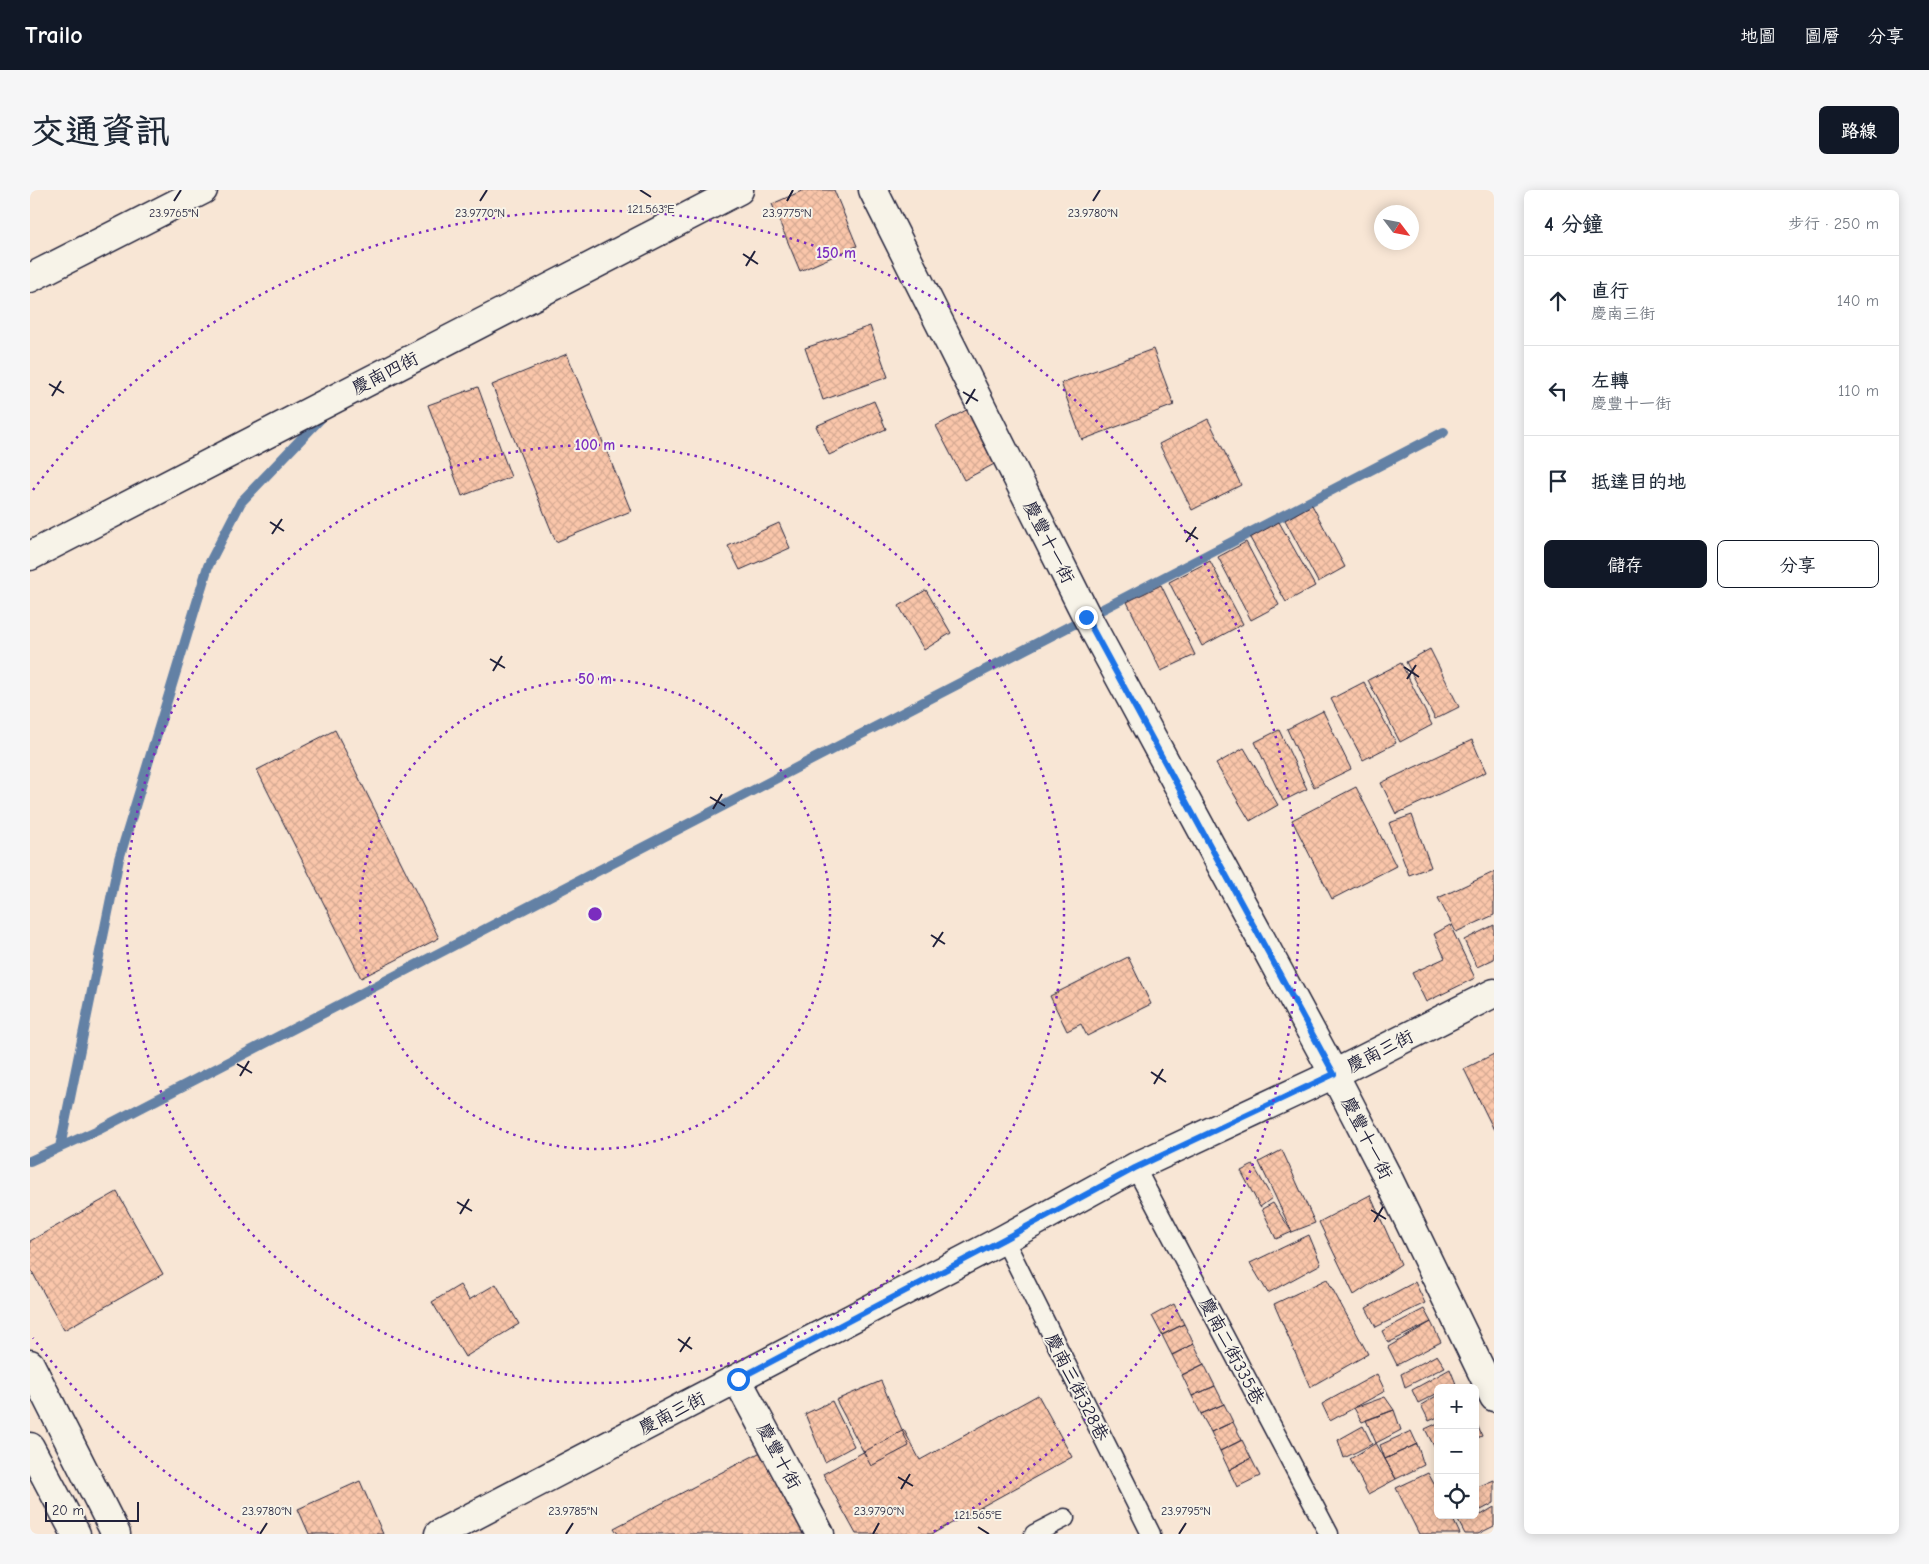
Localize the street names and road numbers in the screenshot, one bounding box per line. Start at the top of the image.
street label: 慶南四街 [348,348,422,399]
street label: 慶豐十一街 [1019,497,1078,587]
street label: 慶南三街 [1343,1026,1417,1077]
street label: 慶豐十一街 [1337,1093,1396,1183]
street label: 慶南二街335巷 [1195,1294,1269,1408]
street label: 慶南三街328巷 [1040,1330,1113,1444]
street label: 慶南三街 [635,1388,709,1439]
street label: 慶豐十街 [752,1420,805,1493]

